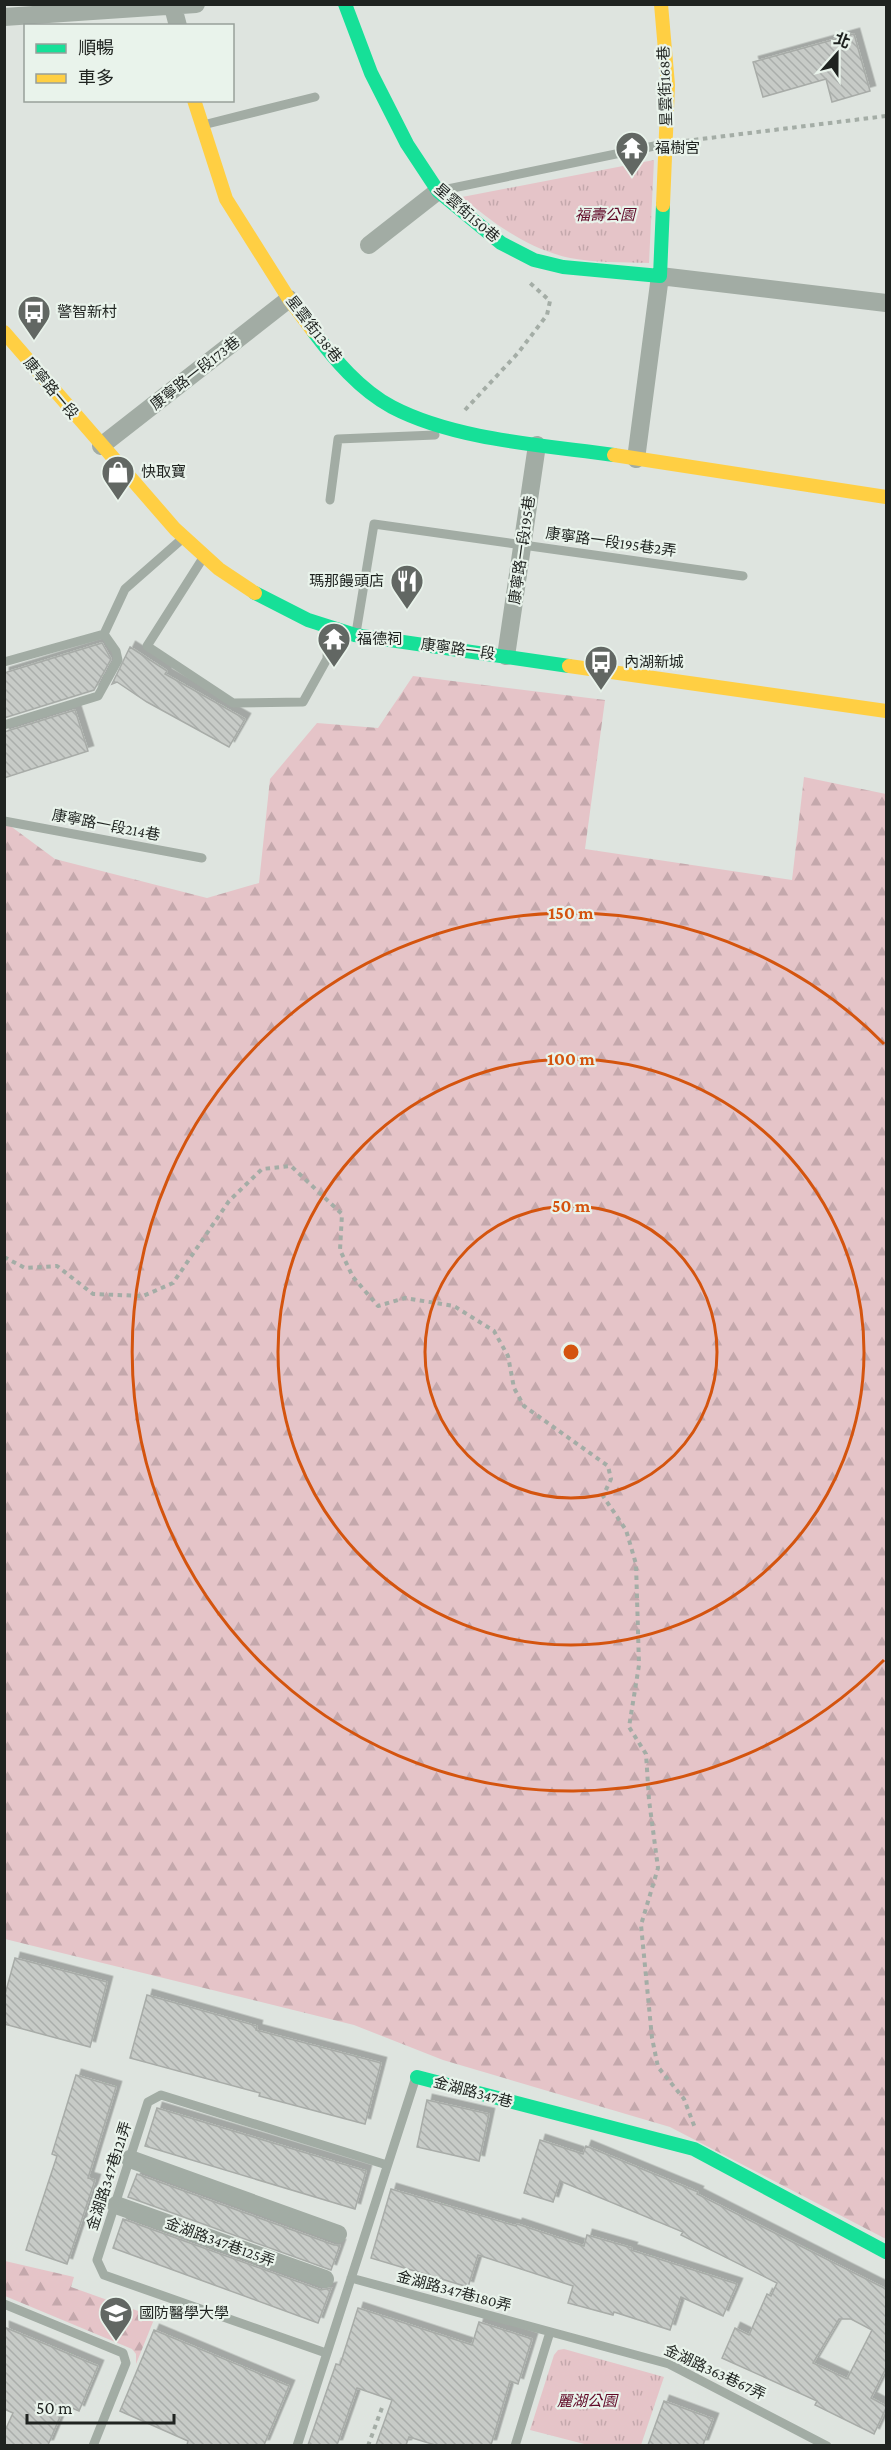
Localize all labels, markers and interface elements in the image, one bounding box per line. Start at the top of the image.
legend [24,24,234,102]
north arrow [807,24,867,84]
text: 北 [832,30,853,51]
text: 順暢 [78,38,114,58]
street label: 星雲街168巷 [656,45,674,127]
text: 車多 [78,68,114,88]
temple icon: 福樹宮 [614,130,650,177]
place label: 福樹宮 [655,139,700,156]
street label: 星雲街150巷 [431,181,503,245]
park label: 福壽公園 [575,207,637,223]
street label: 星雲街138巷 [283,292,345,366]
bus stop icon: 警智新村 [16,294,52,341]
place label: 警智新村 [57,303,117,320]
street label: 康寧路一段173巷 [147,333,243,413]
street label: 康寧路一段 [21,354,81,422]
shop icon: 快取寶 [100,454,136,501]
place label: 快取寶 [141,463,186,480]
street label: 康寧路一段195巷 [506,495,538,605]
street label: 康寧路一段195巷2弄 [545,525,677,559]
restaurant icon: 瑪那饅頭店 [389,563,425,610]
place label: 瑪那饅頭店 [309,573,384,589]
temple icon: 福德祠 [316,621,352,668]
place label: 福德祠 [357,630,402,647]
street label: 康寧路一段 [420,636,496,662]
bus stop icon: 內湖新城 [583,644,619,691]
place label: 內湖新城 [624,654,684,670]
street label: 康寧路一段214巷 [51,807,161,843]
text: 150 m [548,903,594,923]
text: 100 m [547,1049,595,1069]
text: 50 m [552,1196,591,1216]
centre of rings [561,1342,581,1362]
street label: 金湖路347巷 [432,2074,514,2110]
street label: 金湖路347巷121弄 [84,2120,134,2232]
street label: 金湖路347巷125弄 [163,2215,277,2269]
street label: 金湖路347巷180弄 [395,2268,513,2314]
school or university icon: 國防醫學大學 [98,2295,134,2342]
place label: 國防醫學大學 [139,2305,229,2321]
street label: 金湖路363巷67弄 [662,2341,768,2403]
scale bar [27,2387,174,2425]
park label: 麗湖公園 [557,2393,619,2409]
text: 50 m [36,2398,73,2418]

